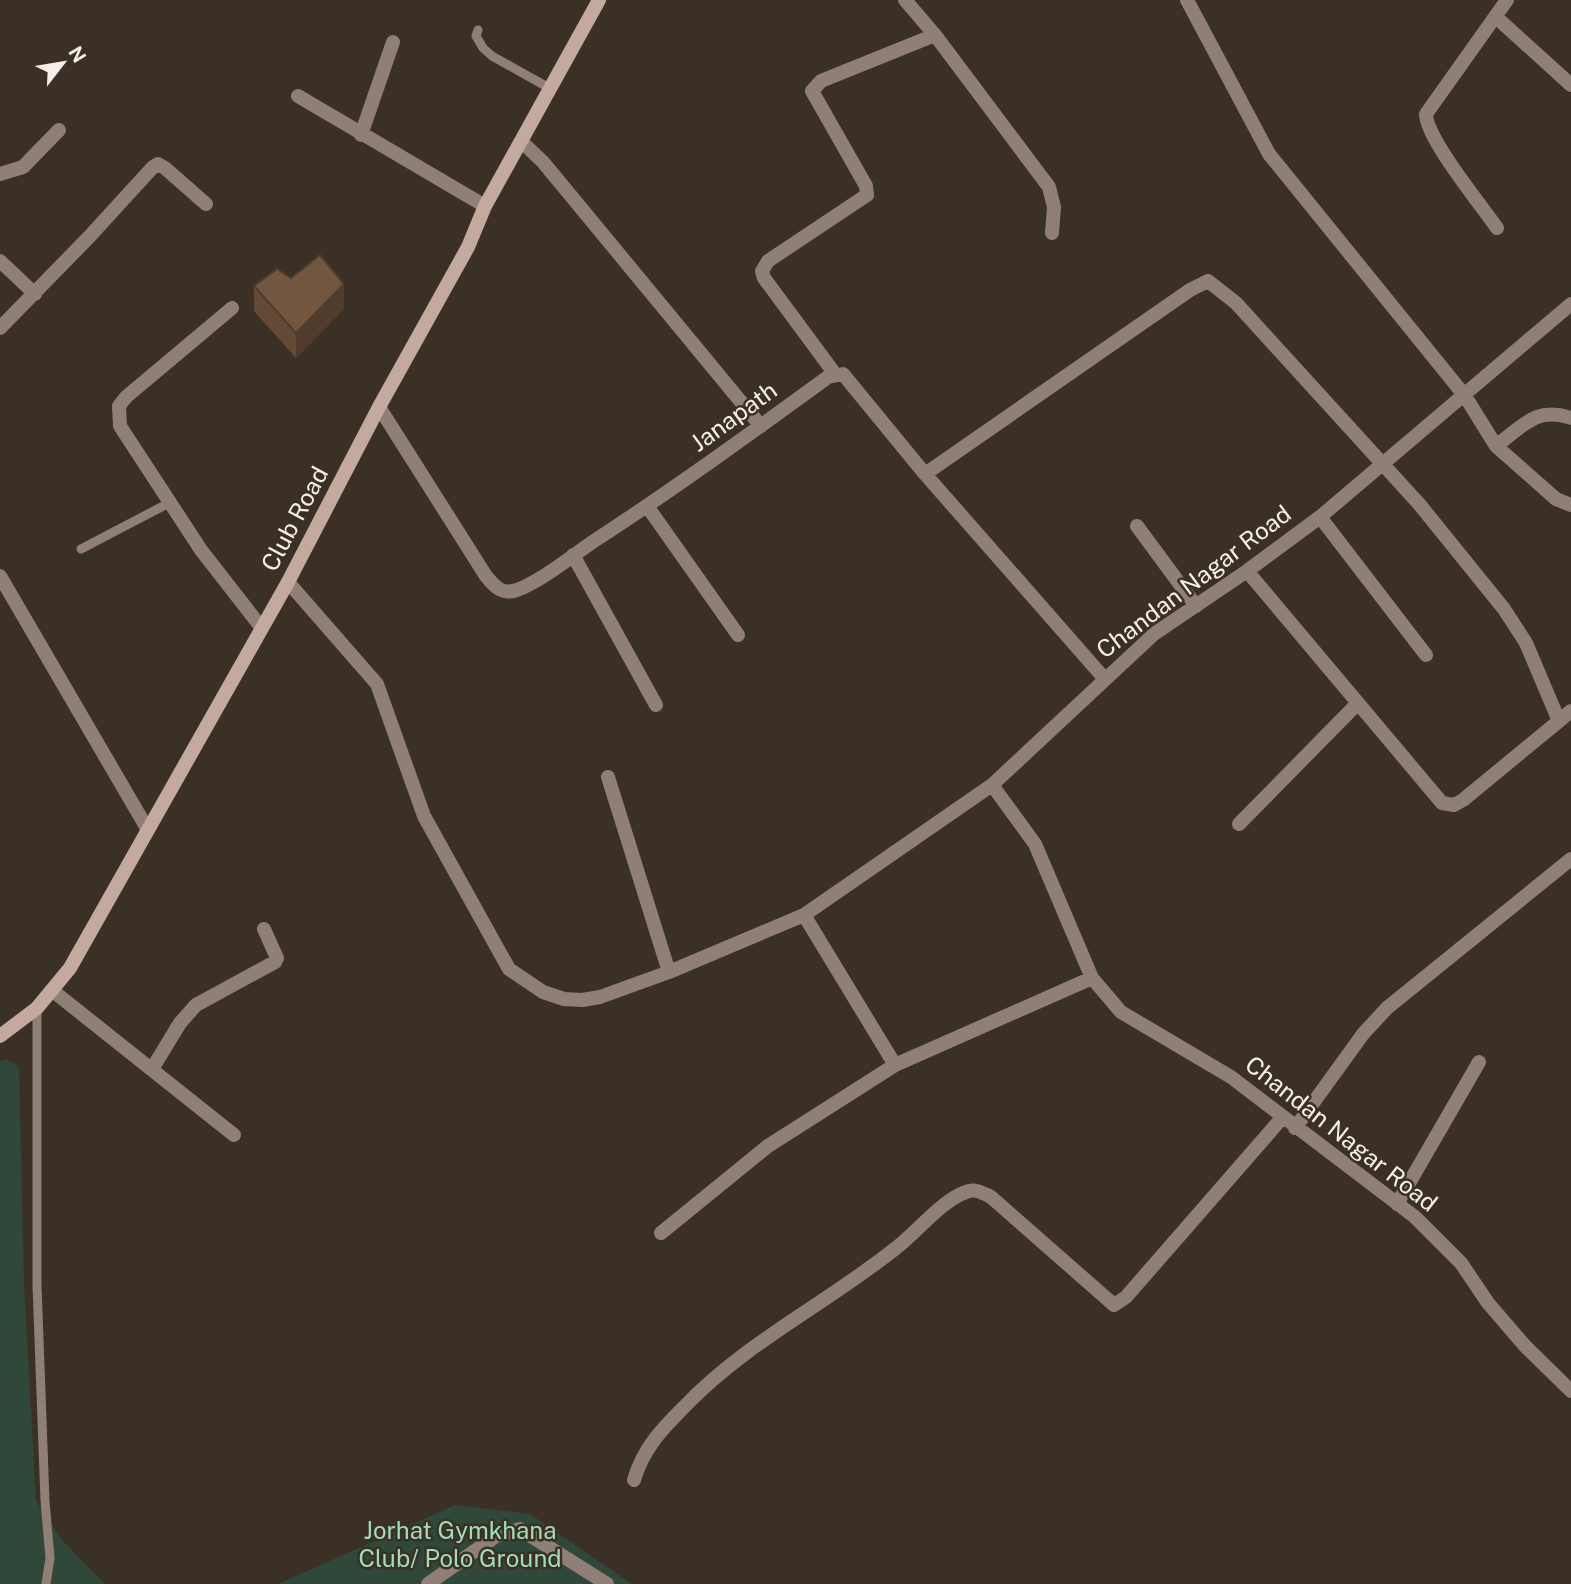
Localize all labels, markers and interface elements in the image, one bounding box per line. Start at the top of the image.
north arrow [28,28,98,98]
text: N [64,42,91,66]
street label: Janapath [685,376,782,457]
street label: Club Road [255,461,333,576]
street label: Chandan Nagar Road [1091,499,1296,663]
street label: Chandan Nagar Road [1240,1050,1443,1217]
park label: Jorhat Gymkhana Club/ Polo Ground [358,1516,562,1572]

